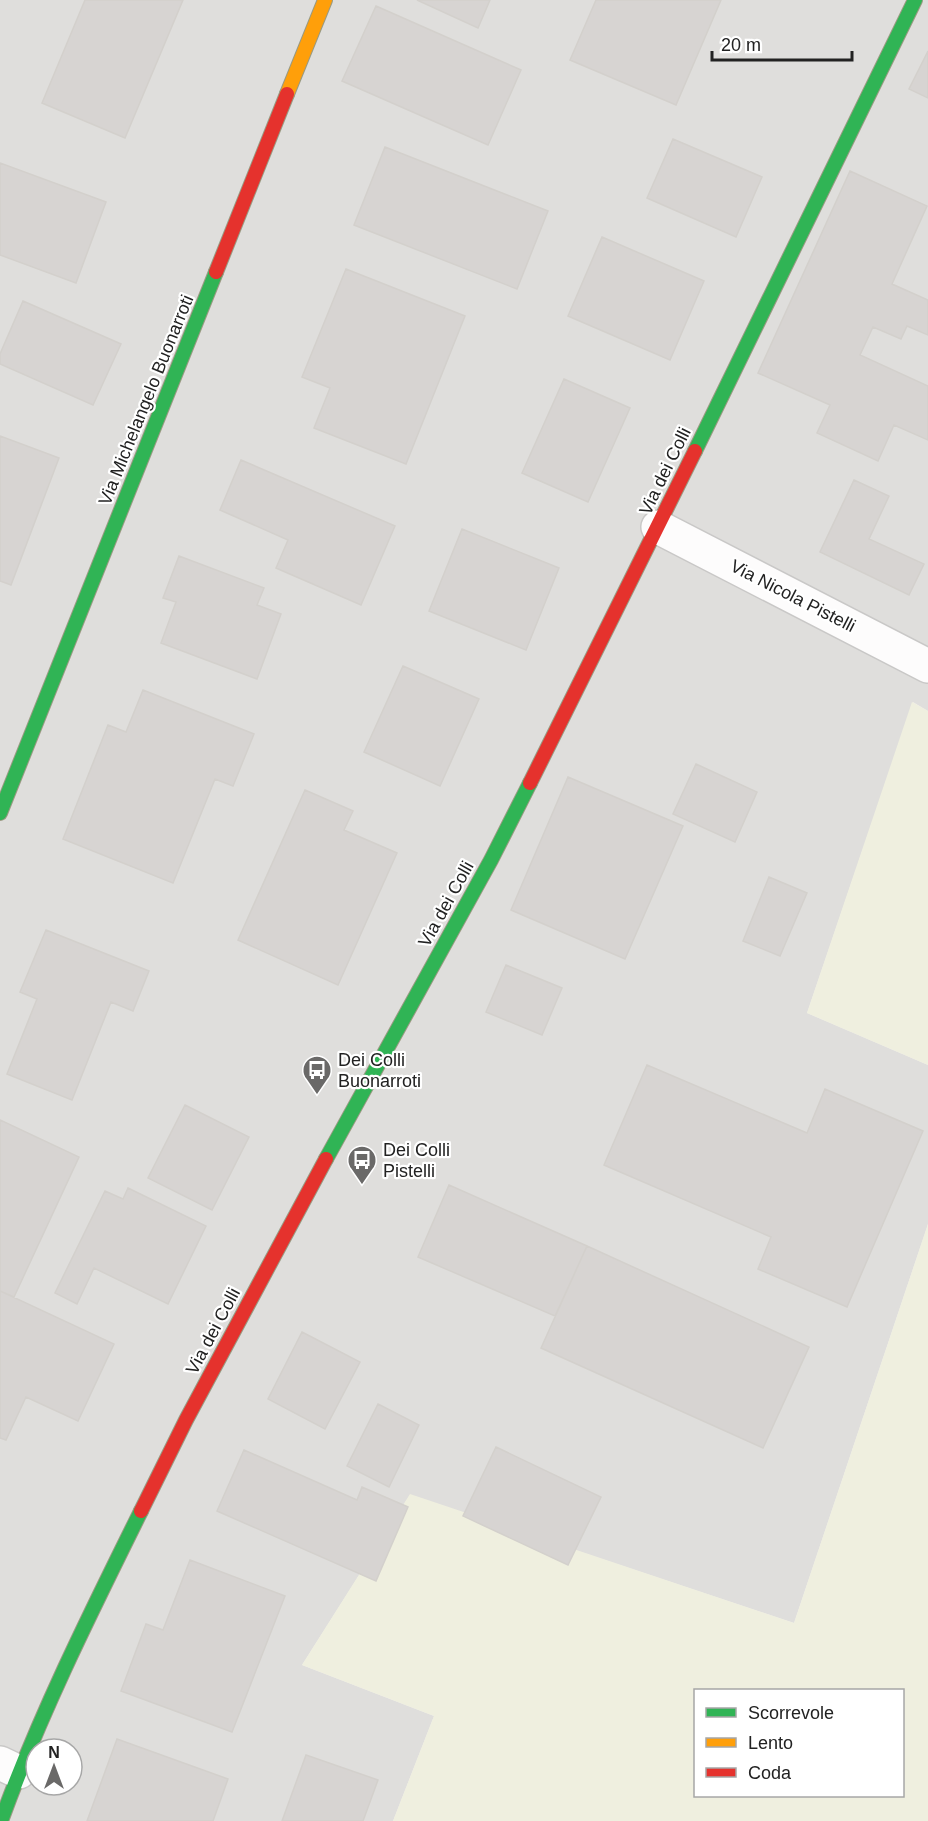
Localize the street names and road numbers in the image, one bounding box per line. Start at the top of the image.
street label: Via Michelangelo Buonarroti [95,292,197,508]
street label: Via dei Colli [635,424,695,518]
street label: Via Nicola Pistelli [727,556,859,636]
street label: Via dei Colli [414,858,478,950]
street label: Via dei Colli [182,1284,244,1378]

